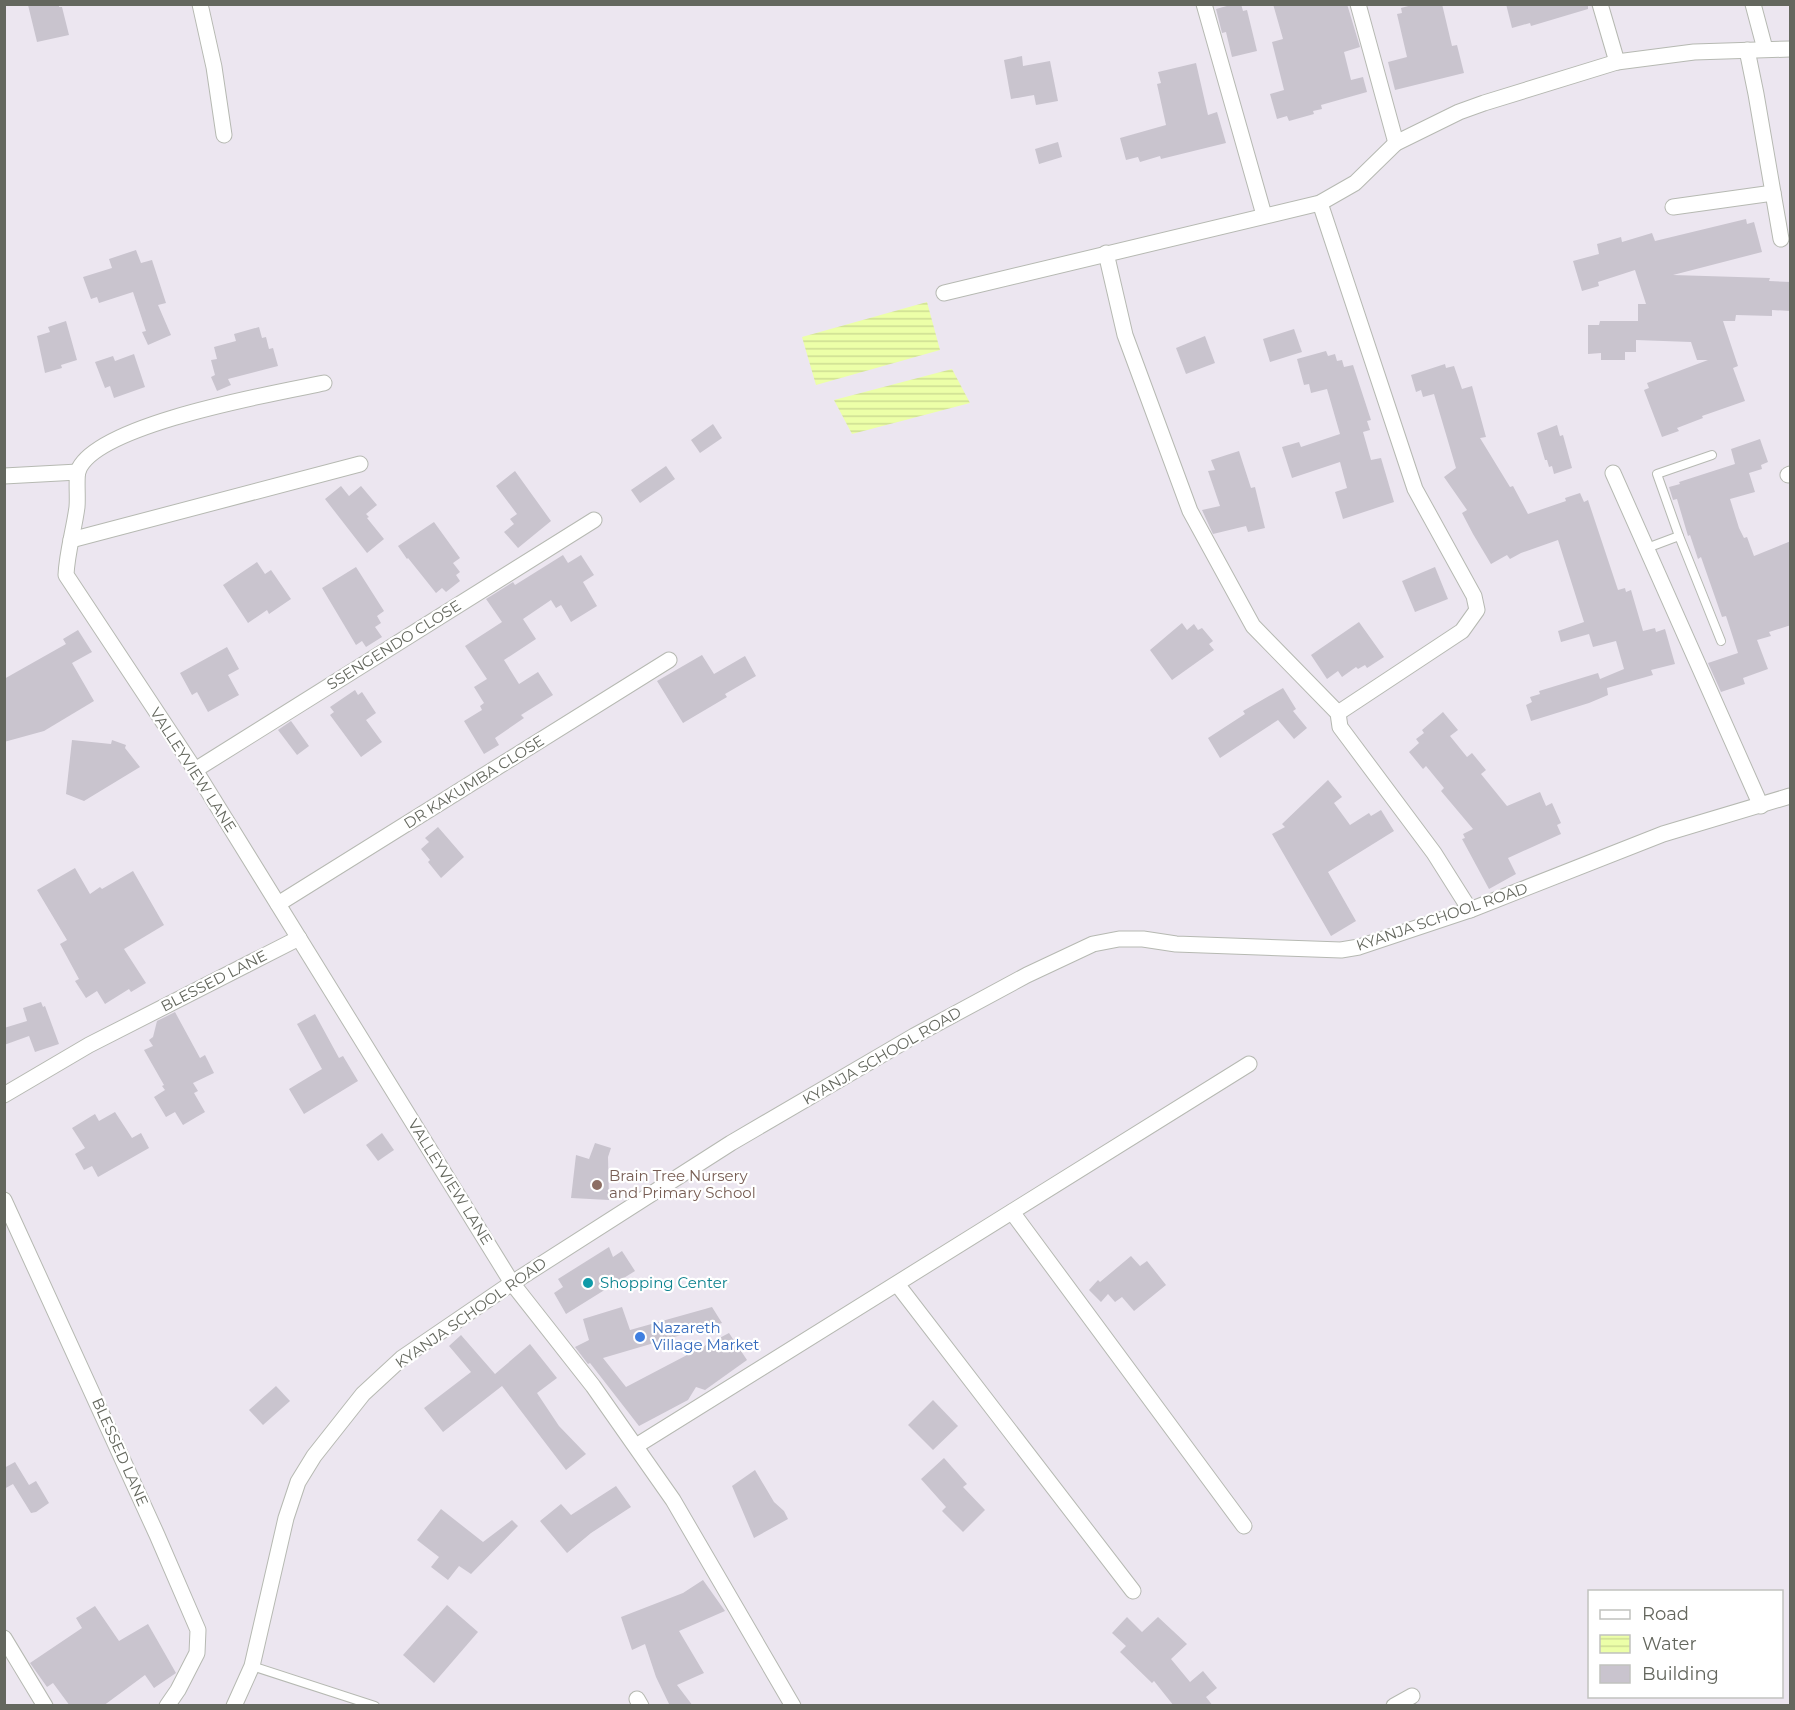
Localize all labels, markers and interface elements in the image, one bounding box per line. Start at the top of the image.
street label: SSENGENDO CLOSE [323,596,464,694]
street label: VALLEYVIEW LANE [146,704,241,836]
street label: DR KAKUMBA CLOSE [400,731,547,833]
street label: KYANJA SCHOOL ROAD [1354,878,1530,955]
street label: BLESSED LANE [157,946,270,1016]
street label: KYANJA SCHOOL ROAD [799,1002,964,1109]
street label: VALLEYVIEW LANE [404,1115,497,1248]
place label: Brain Tree Nursery and Primary School [609,1166,756,1202]
marker: Brain Tree Nursery and Primary School [590,1178,604,1192]
street label: KYANJA SCHOOL ROAD [391,1253,550,1372]
place label: Shopping Center [600,1273,728,1292]
marker: Shopping Center [581,1276,595,1290]
place label: Nazareth Village Market [652,1318,759,1354]
marker: Nazareth Village Market [633,1330,647,1344]
street label: BLESSED LANE [88,1395,153,1509]
legend [1588,1590,1783,1698]
text: Road [1642,1603,1689,1625]
text: Water [1642,1633,1697,1655]
text: Building [1642,1663,1719,1685]

